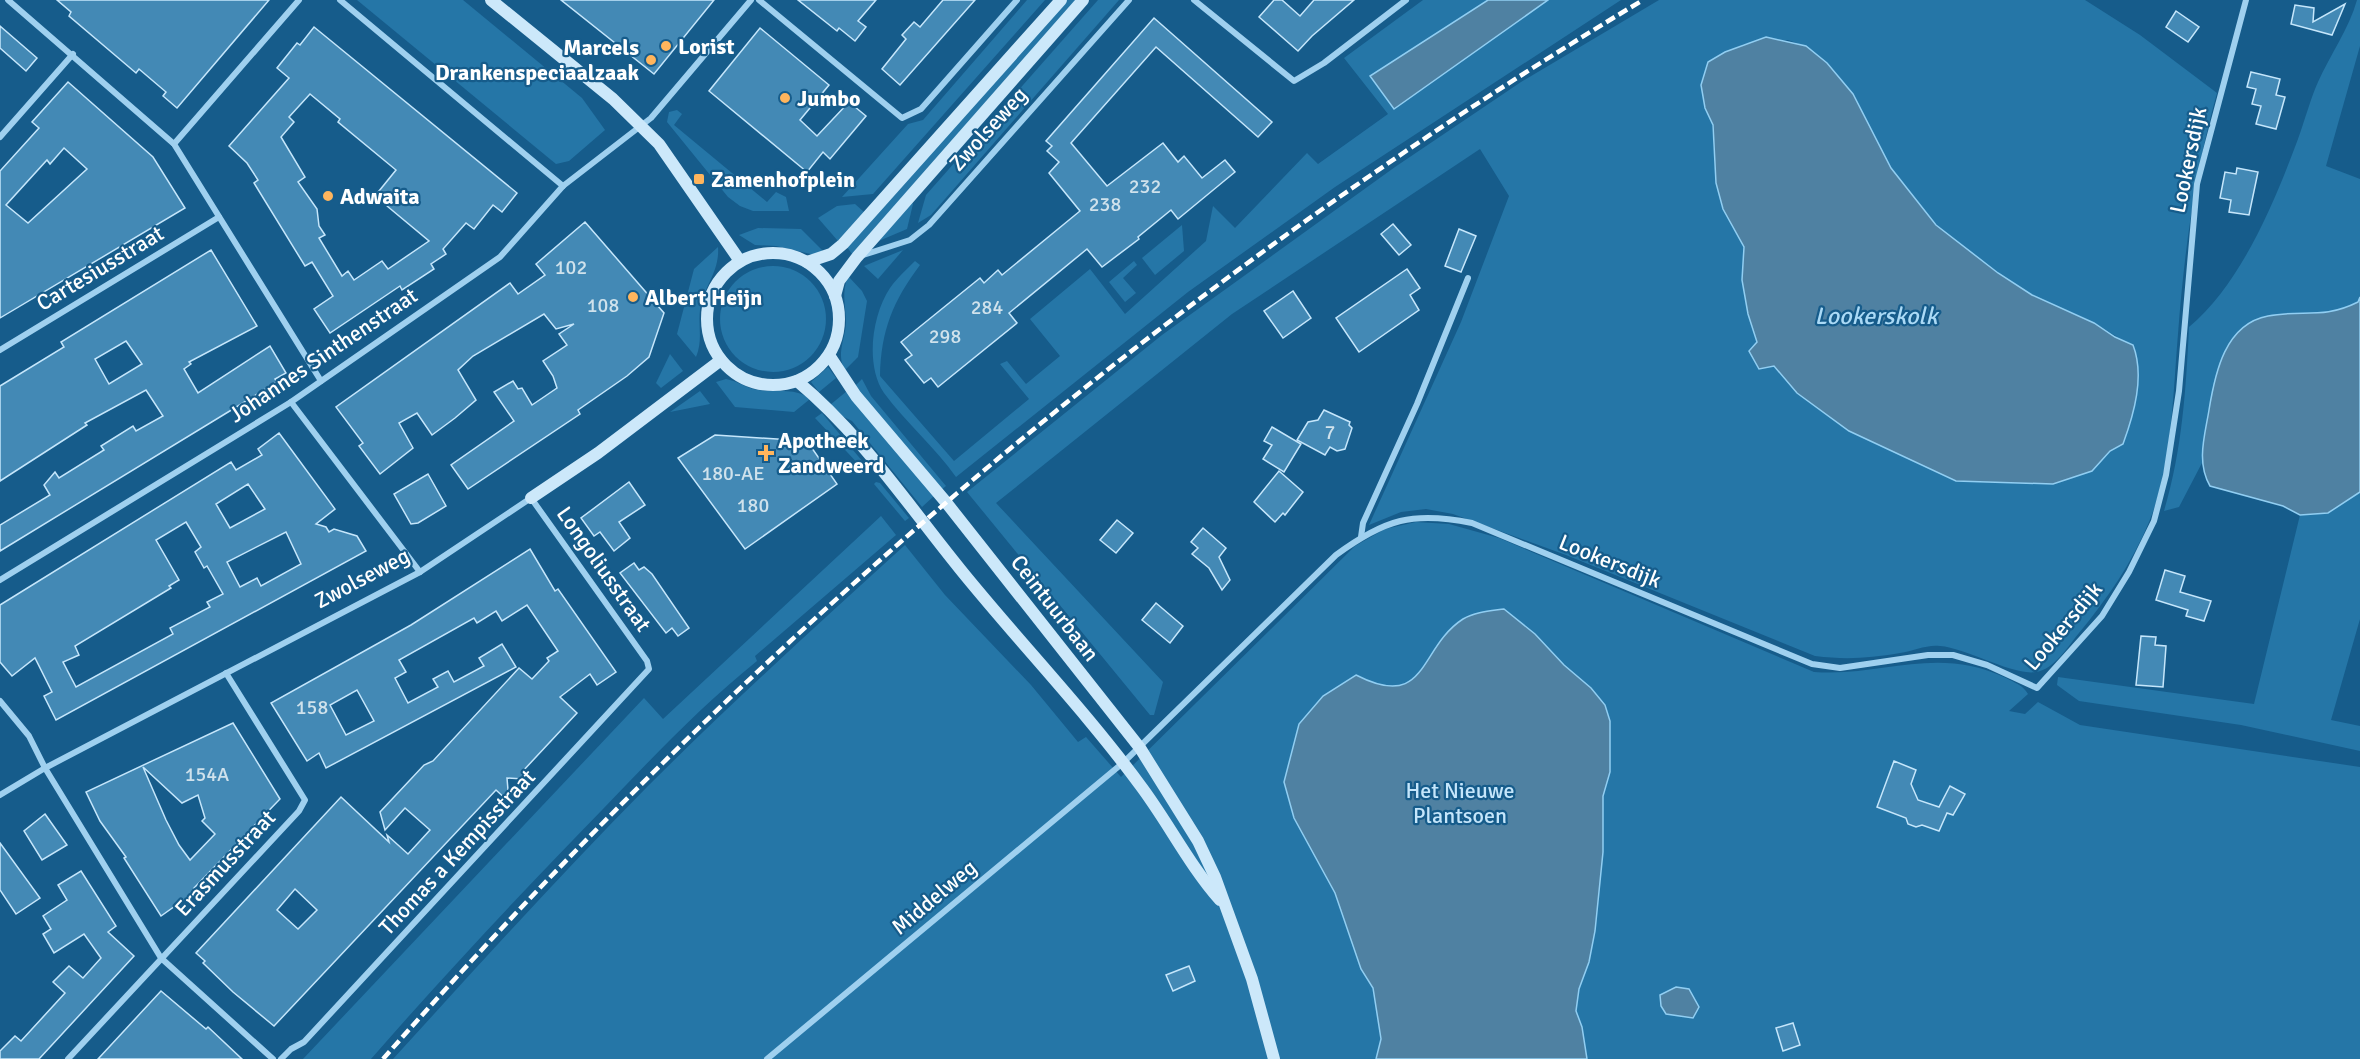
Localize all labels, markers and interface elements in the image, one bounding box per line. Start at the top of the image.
place label: Lorist [678,33,735,60]
place label: Marcels Drankenspeciaalzaak [435,34,639,86]
marker: Lorist [659,39,673,53]
marker: Marcels Drankenspeciaalzaak [644,53,658,67]
street label: Zwolseweg [943,81,1033,177]
place label: Jumbo [797,85,860,112]
marker: Jumbo [778,91,792,105]
street label: Lookersdijk [2164,104,2212,216]
place label: Zamenhofplein [711,166,855,193]
marker: Zamenhofplein [692,172,706,186]
house number: 232 [1129,174,1161,199]
place label: Adwaita [340,183,420,210]
marker: Adwaita [321,189,335,203]
house number: 238 [1089,192,1121,217]
street label: Cartesiusstraat [31,219,169,317]
house number: 102 [555,255,587,280]
street label: Johannes Sinthenstraat [223,282,423,428]
place label: Albert Heijn [645,284,762,311]
marker: Albert Heijn [626,290,640,304]
house number: 108 [587,293,619,318]
house number: 284 [971,295,1003,320]
water label: Lookerskolk [1815,301,1939,331]
house number: 298 [929,324,961,349]
house number: 7 [1325,420,1335,445]
place label: Apotheek Zandweerd [778,427,885,479]
marker: Apotheek Zandweerd [759,446,773,460]
house number: 180-AE [702,461,764,486]
house number: 180 [737,493,769,518]
street label: Longoliusstraat [551,501,657,637]
street label: Lookersdijk [1555,528,1665,594]
street label: Zwolseweg [310,542,414,614]
street label: Ceintuurbaan [1005,549,1105,667]
street label: Lookersdijk [2018,576,2108,676]
house number: 158 [296,695,328,720]
house number: 154A [185,762,229,787]
street label: Thomas a Kempisstraat [373,763,541,941]
park label: Het Nieuwe Plantsoen [1406,777,1514,829]
street label: Erasmusstraat [169,804,281,922]
street label: Middelweg [886,854,982,940]

